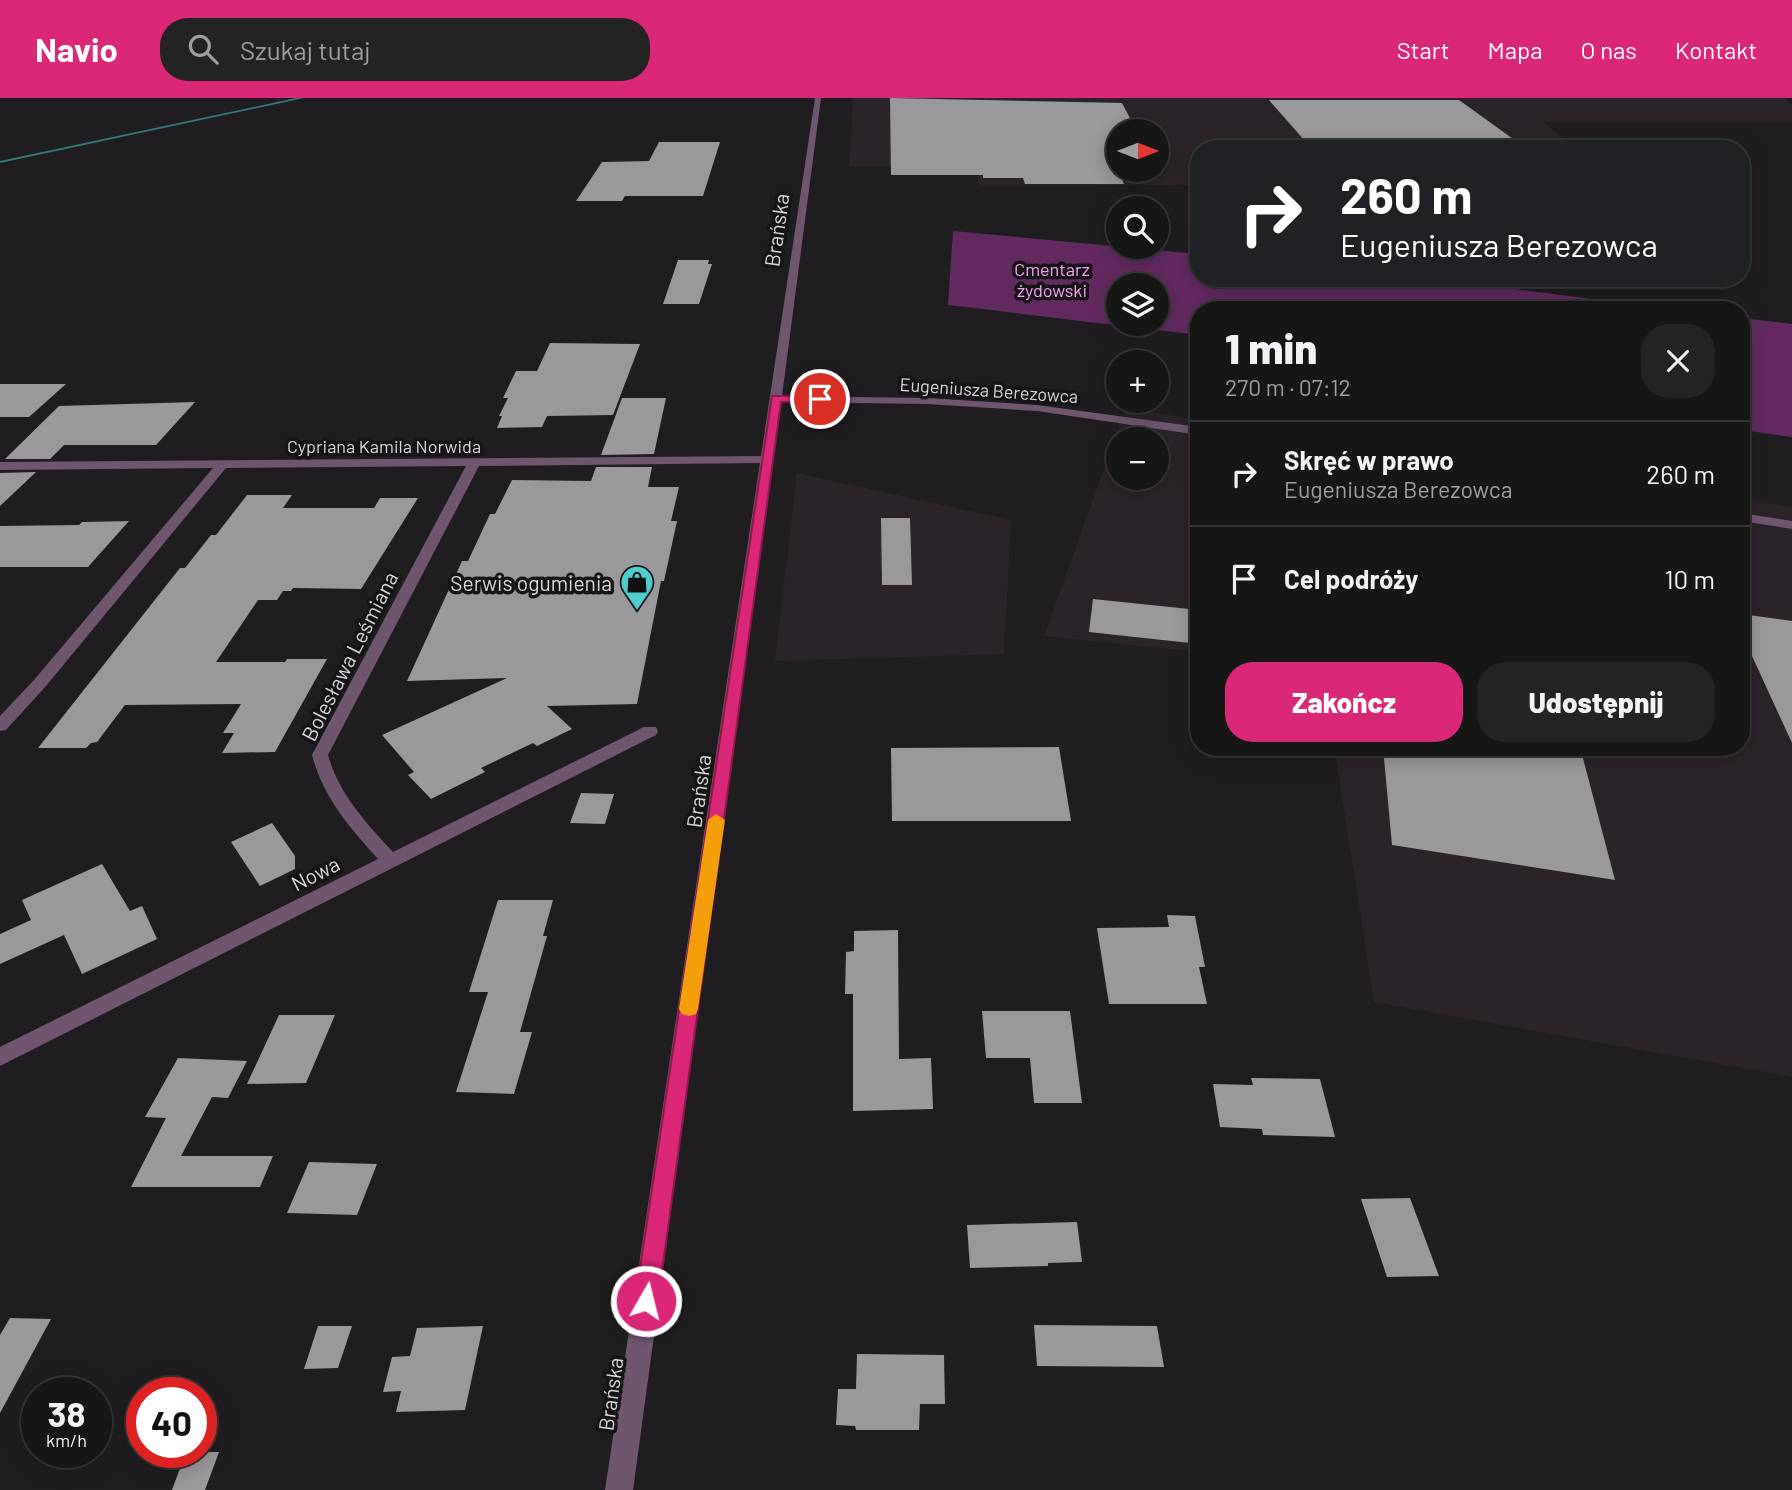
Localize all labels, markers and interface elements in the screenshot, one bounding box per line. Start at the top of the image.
search box [160,18,650,81]
text: Navio [35,29,118,69]
icon: search [184,30,222,68]
text: Szukaj tutaj [240,34,371,65]
text: Start [1397,35,1449,64]
text: Mapa [1487,35,1542,64]
text: O nas [1580,35,1637,64]
text: Kontakt [1675,35,1757,64]
north arrow [1106,119,1169,182]
map controls [1106,119,1169,490]
text: 260 m [1340,165,1472,224]
icon: right [1225,168,1316,259]
street label: Brańska [758,192,794,268]
button: search [1106,196,1169,259]
text: Eugeniusza Berezowca [1340,225,1658,263]
park label: Cmentarz żydowski [1014,258,1090,301]
button: layers [1106,273,1169,336]
text: 1 min [1225,322,1317,372]
button: close [1641,324,1715,398]
button: + [1106,350,1169,413]
pin [790,369,850,429]
street label: Eugeniusza Berezowca [899,373,1079,407]
text: 270 m · 07:12 [1225,373,1351,401]
icon: arrive [801,380,839,418]
button: − [1106,427,1169,490]
street label: Cypriana Kamila Norwida [287,435,481,457]
text: Skręć w prawo [1284,444,1454,475]
icon: right [1225,455,1263,493]
text: 260 m [1646,458,1715,489]
text: Eugeniusza Berezowca [1284,475,1512,503]
icon: arrive [1225,560,1263,598]
shop icon: Serwis ogumienia [618,563,656,612]
text: Cel podróży [1284,563,1418,594]
text: 10 m [1665,563,1715,594]
street label: Bolesława Leśmiana [295,567,403,745]
place label: Serwis ogumienia [450,570,612,595]
button: Zakończ [1225,662,1463,742]
button: Udostępnij [1477,662,1715,742]
street label: Brańska [680,753,716,829]
street label: Nowa [287,850,343,896]
position arrow [609,1264,683,1338]
street label: Brańska [592,1356,628,1432]
speed limit sign: 40 [126,1377,217,1468]
text: 38 [48,1392,85,1434]
text: km/h [46,1429,87,1451]

